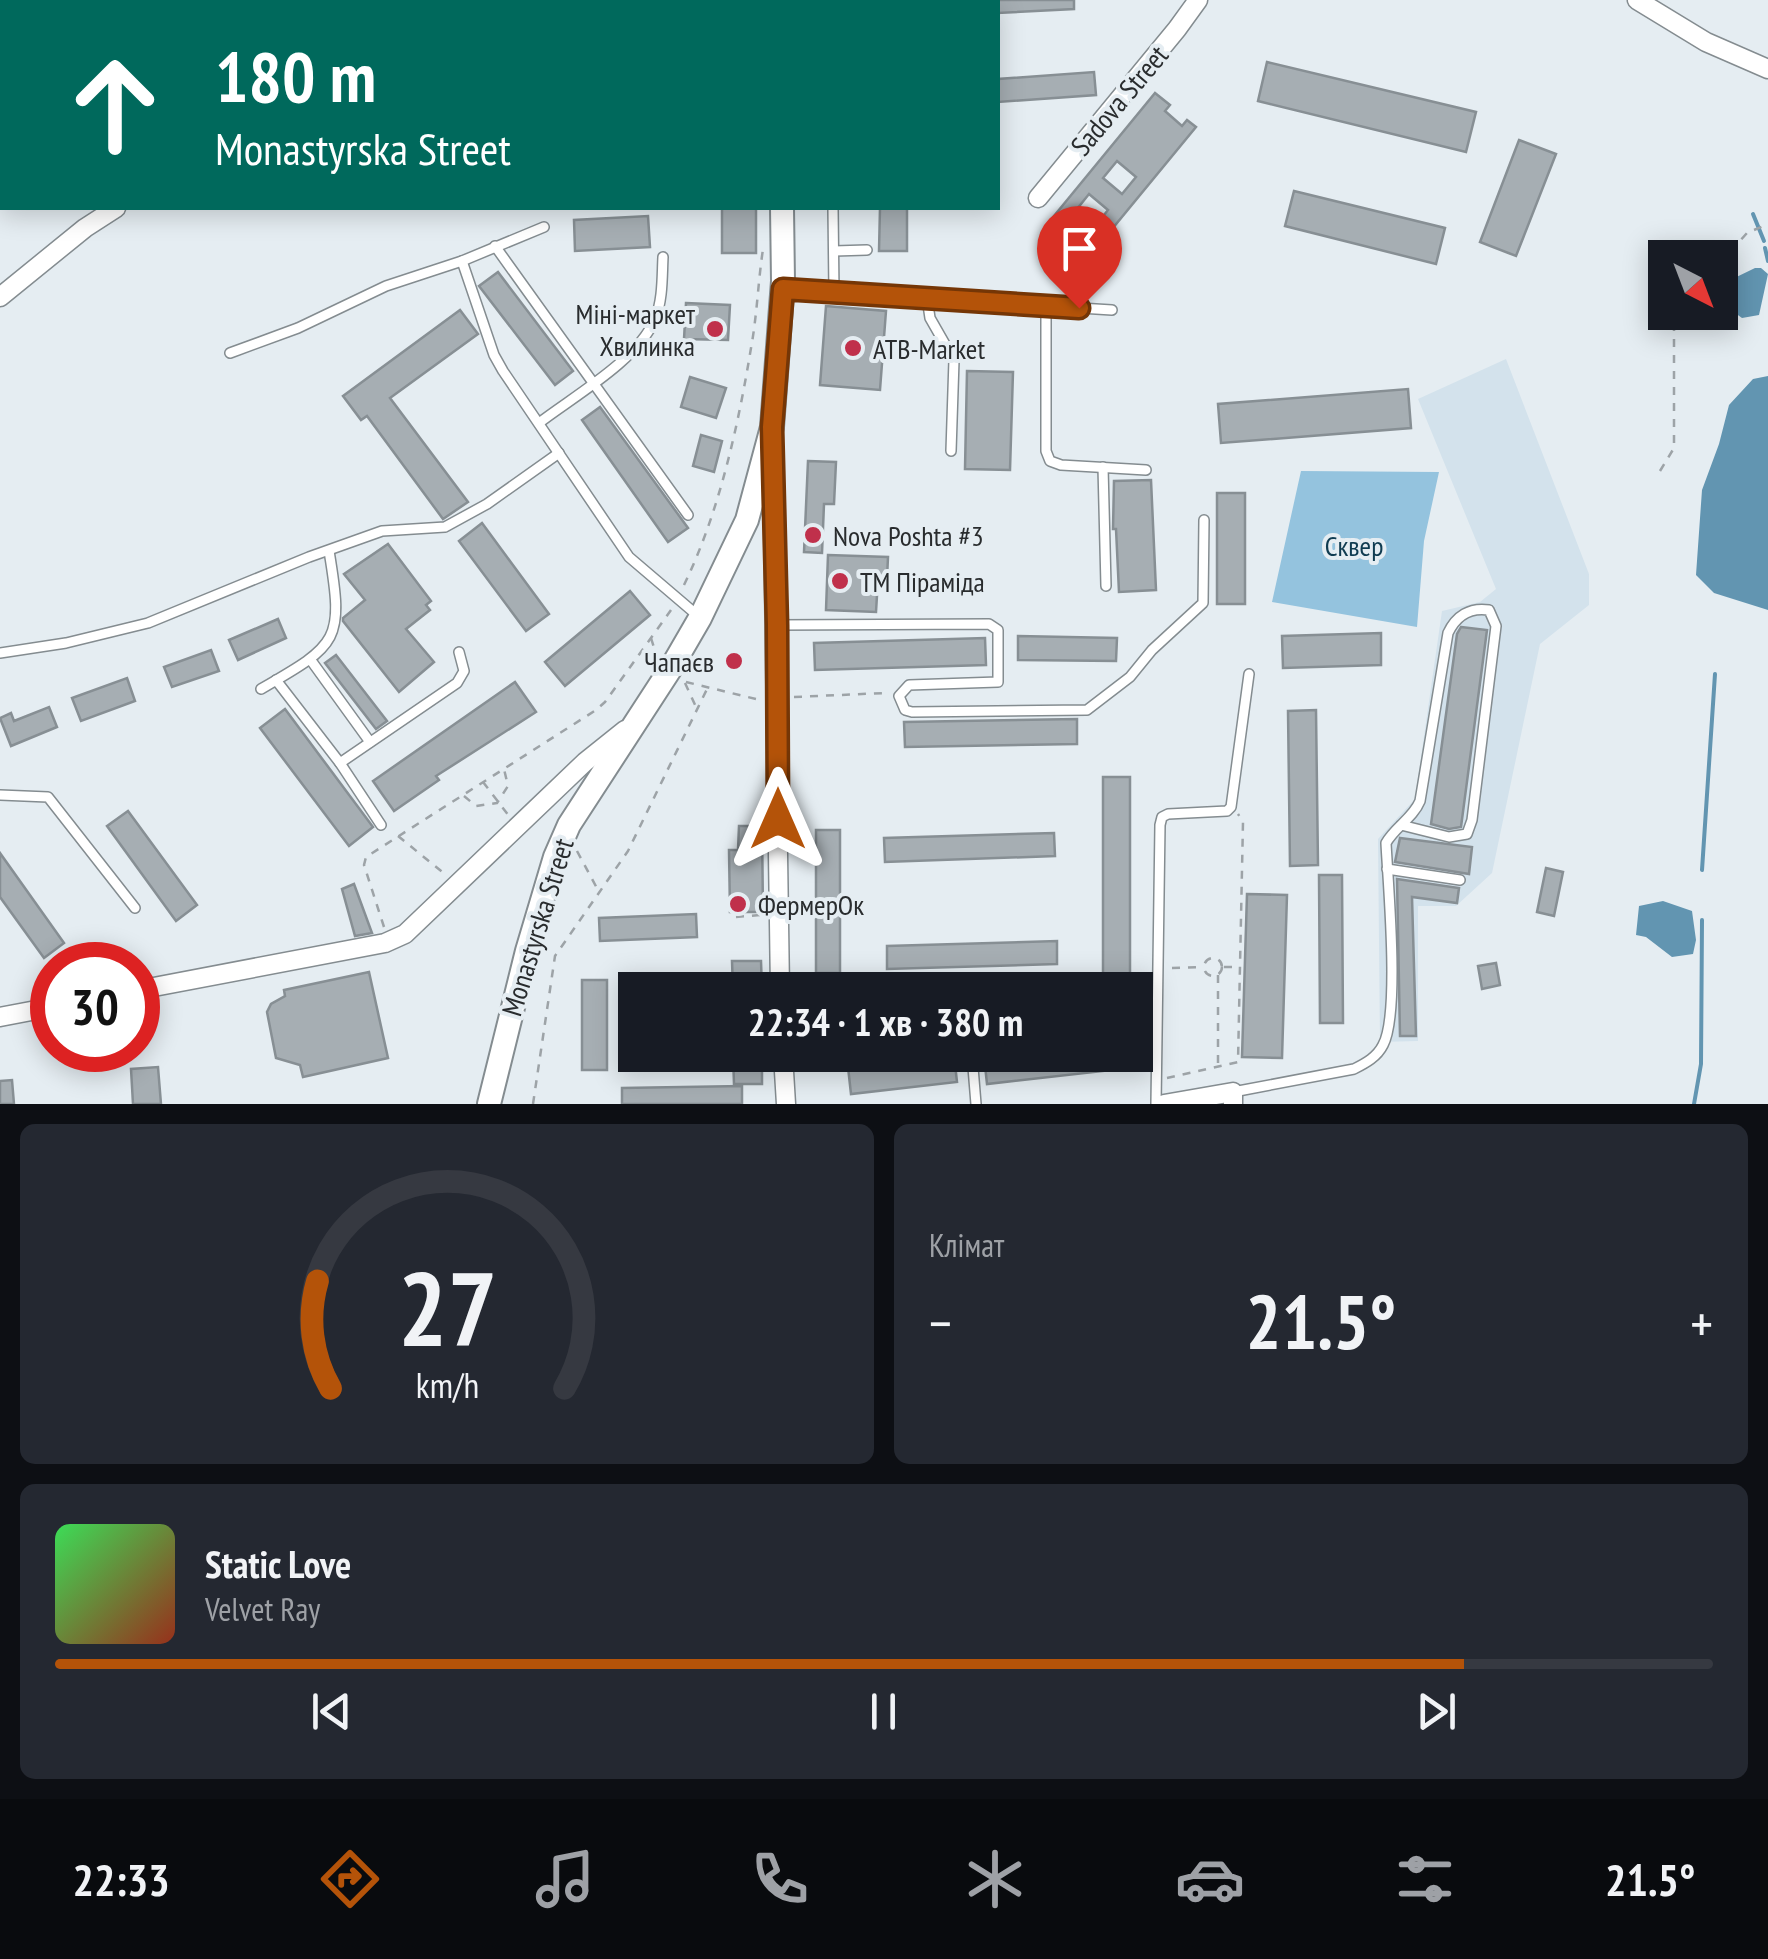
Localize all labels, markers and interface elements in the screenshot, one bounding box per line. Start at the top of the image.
text: 180 m [215,31,376,121]
street label: Sadova Street [1062,37,1176,163]
icon: ahead [50,40,180,170]
text: Monastyrska Street [215,119,511,177]
pin [1037,206,1122,309]
icon: arrive [1052,221,1107,276]
north arrow [1648,240,1738,330]
map controls [1648,240,1738,330]
place label: Міні-маркет Хвилинка [576,295,695,364]
marker: Міні-маркет Хвилинка [704,318,726,340]
place label: ATB-Market [873,330,985,367]
marker: ATB-Market [842,337,864,359]
place label: Nova Poshta #3 [833,517,984,554]
marker: Nova Poshta #3 [802,524,824,546]
park label: Сквер [1325,527,1383,564]
place label: ТМ Піраміда [860,563,985,600]
marker: ТМ Піраміда [829,570,851,592]
place label: Чапаєв [644,643,714,680]
marker: Чапаєв [723,650,745,672]
position arrow [726,767,830,871]
street label: Monastyrska Street [492,833,582,1020]
place label: ФермерОк [758,886,864,923]
marker: ФермерОк [727,893,749,915]
speed limit sign: 30 [30,942,160,1072]
text: 22:34 · 1 хв · 380 m [748,997,1023,1046]
text: Клімат [929,1224,1004,1266]
text: 27 [397,1240,497,1375]
text: 21.5° [1246,1273,1396,1370]
text: − [929,1287,952,1358]
text: + [1690,1287,1713,1358]
text: km/h [415,1362,479,1408]
text: Static Love [205,1539,351,1588]
text: Velvet Ray [205,1588,320,1630]
icon: previous [304,1684,359,1739]
icon: pause [856,1684,911,1739]
icon: next [1409,1684,1464,1739]
icon: directions [315,1844,385,1914]
icon: music [530,1844,600,1914]
icon: phone [745,1844,815,1914]
icon: climate [960,1844,1030,1914]
icon: car [1175,1844,1245,1914]
icon: filters [1390,1844,1460,1914]
text: 22:33 [73,1850,170,1908]
text: 21.5° [1605,1850,1695,1908]

